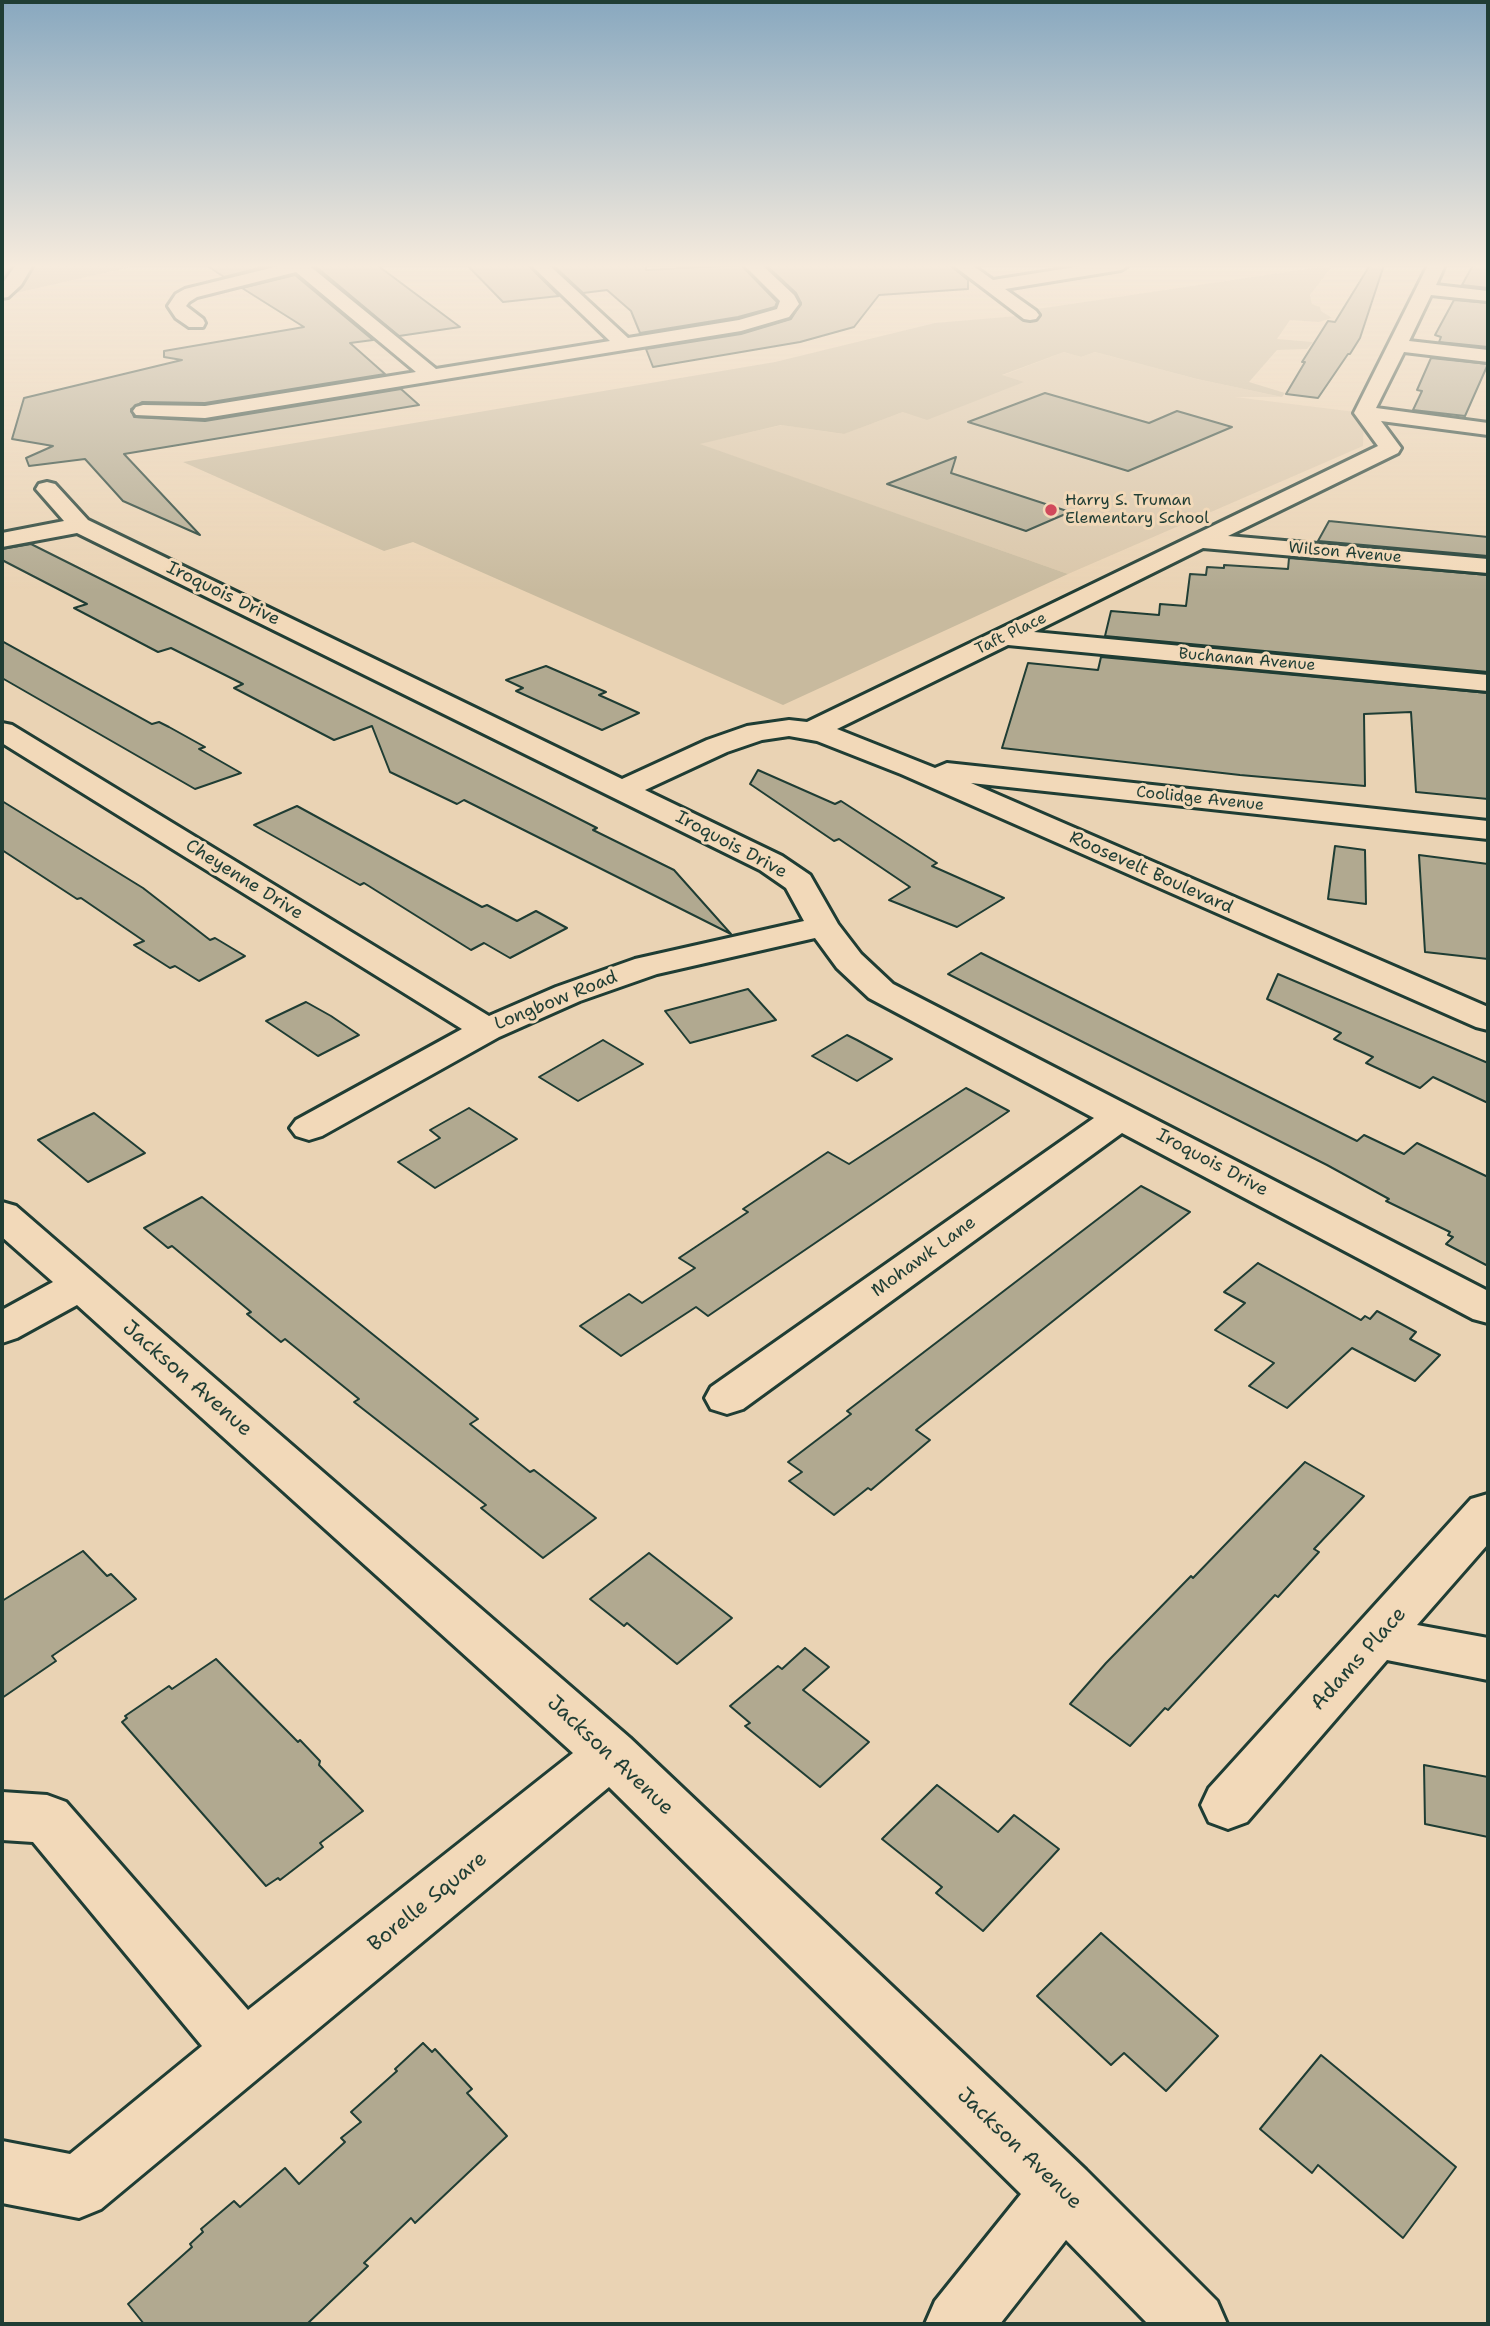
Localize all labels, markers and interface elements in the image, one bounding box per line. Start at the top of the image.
place label: Harry S. Truman Elementary School [1065,491,1209,529]
marker: Harry S. Truman Elementary School [1043,502,1059,518]
street label: Wilson Avenue [1288,538,1402,568]
street label: Iroquois Drive [163,557,283,631]
street label: Taft Place [972,609,1050,659]
street label: Buchanan Avenue [1178,644,1316,676]
street label: Coolidge Avenue [1135,783,1265,815]
street label: Iroquois Drive [672,807,790,883]
street label: Roosevelt Boulevard [1066,827,1236,919]
street label: Cheyenne Drive [181,835,307,925]
street label: Longbow Road [491,967,621,1035]
street label: Iroquois Drive [1153,1125,1271,1201]
street label: Mohawk Lane [868,1212,980,1302]
street label: Jackson Avenue [117,1316,257,1442]
street label: Adams Place [1306,1602,1412,1716]
street label: Jackson Avenue [541,1691,679,1821]
street label: Borelle Square [363,1846,493,1958]
street label: Jackson Avenue [951,2083,1087,2215]

